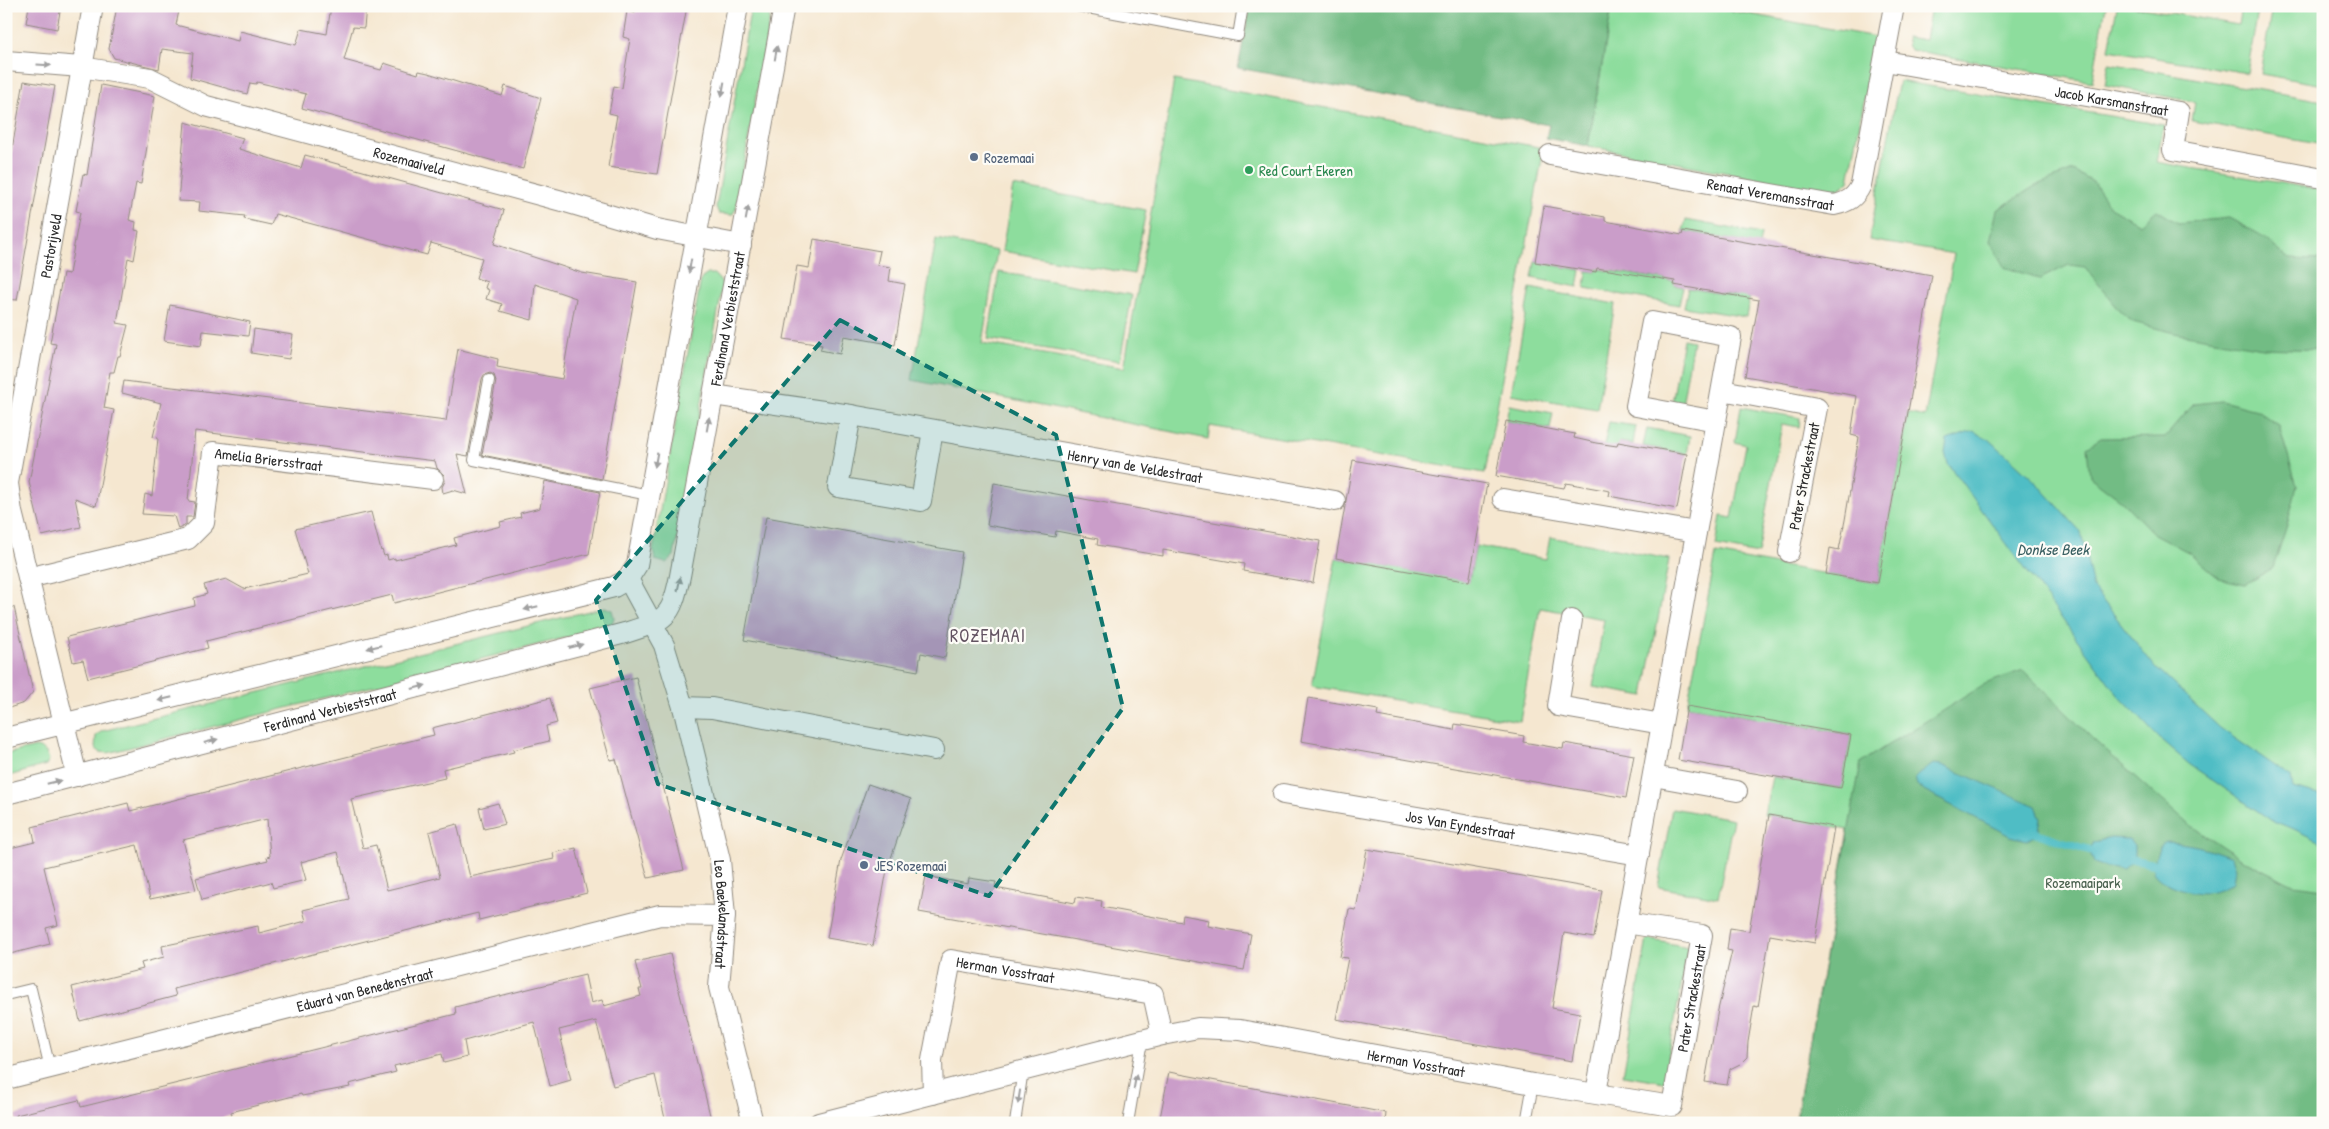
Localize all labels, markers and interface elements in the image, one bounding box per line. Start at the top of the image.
one-way arrow [772,45,780,61]
one-way arrow [36,61,52,69]
street label: Jacob Karsmanstraat [2053,80,2171,121]
one-way arrow [718,81,726,97]
street label: Rozemaaiveld [371,141,447,180]
place label: Rozemaai [984,147,1035,168]
marker: Rozemaai [968,151,980,163]
place label: Red Court Ekeren [1259,160,1353,181]
marker: Red Court Ekeren [1243,164,1255,176]
street label: Renaat Veremansstraat [1706,172,1837,215]
one-way arrow [743,205,751,221]
street label: Pastorijveld [34,212,66,280]
street label: Ferdinand Verbieststraat [704,249,750,388]
one-way arrow [686,258,694,274]
one-way arrow [704,416,712,432]
street label: Pater Strackestraat [1783,420,1825,531]
street label: Amelia Briersstraat [214,442,325,476]
street label: Henry van de Veldestraat [1066,443,1205,488]
one-way arrow [651,453,659,469]
water label: Donkse Beek [2017,538,2090,560]
one-way arrow [675,576,683,592]
one-way arrow [524,604,539,612]
district label: ROZEMAAI [950,623,1026,648]
one-way arrow [569,642,584,650]
one-way arrow [366,643,381,651]
street label: Ferdinand Verbieststraat [261,682,399,737]
one-way arrow [411,683,426,691]
one-way arrow [158,695,173,703]
one-way arrow [203,737,218,745]
one-way arrow [46,778,61,786]
street label: Jos Van Eyndestraat [1404,805,1518,844]
place label: JES Rozemaai [874,855,947,876]
street label: Leo Baekelandstraat [710,859,736,970]
marker: JES Rozemaai [858,859,870,871]
park label: Rozemaaipark [2046,872,2120,893]
street label: Pater Strackestraat [1671,942,1711,1054]
street label: Herman Vosstraat [955,951,1057,988]
street label: Eduard van Benedenstraat [294,962,436,1016]
street label: Herman Vosstraat [1366,1043,1468,1082]
one-way arrow [1131,1073,1139,1089]
one-way arrow [1014,1089,1022,1105]

